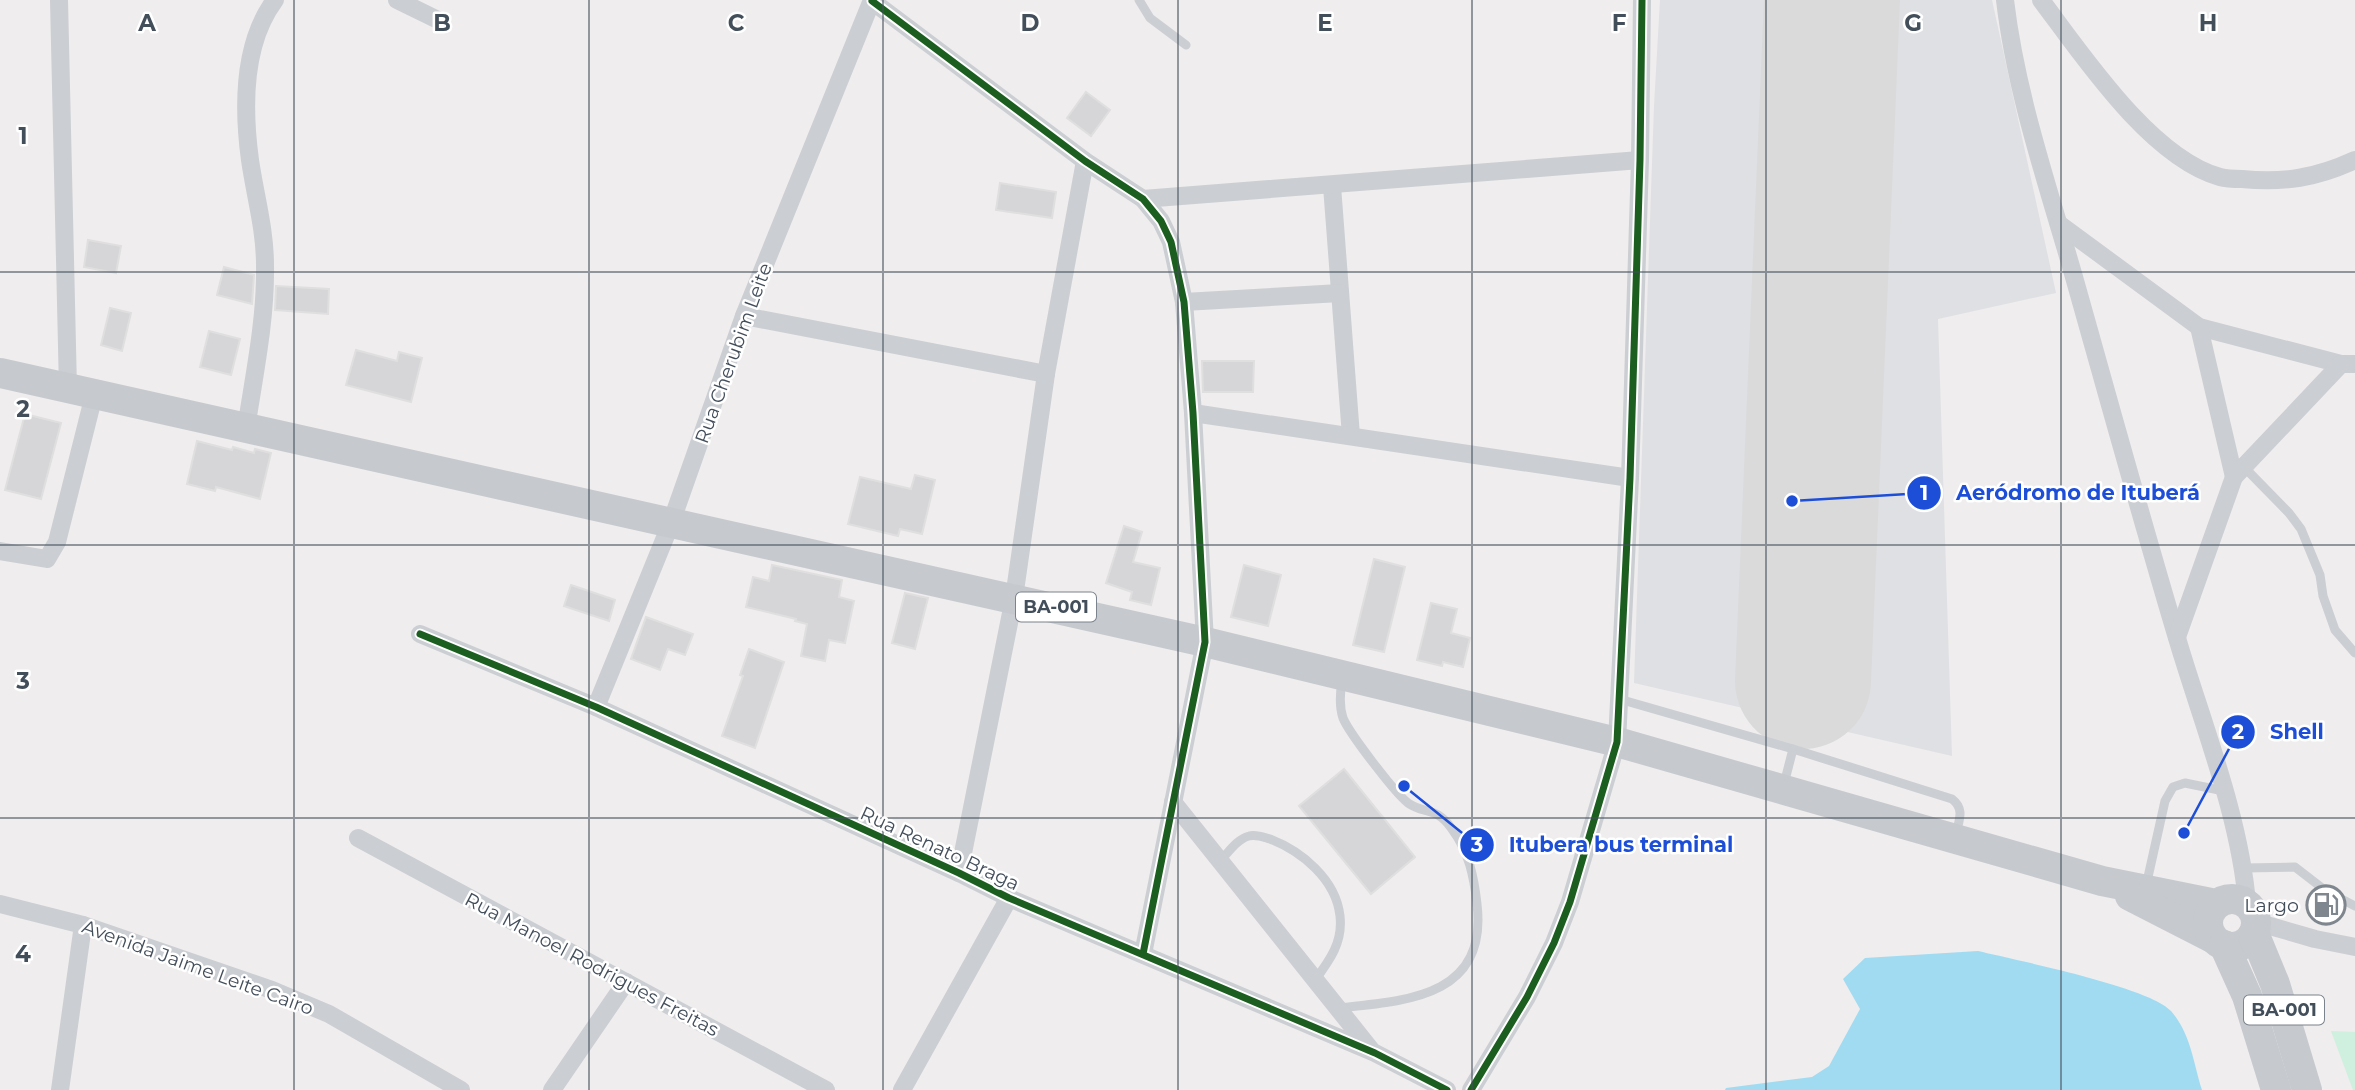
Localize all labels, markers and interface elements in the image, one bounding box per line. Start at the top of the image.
text: A [137,9,156,37]
text: B [433,9,451,37]
text: C [728,9,745,37]
text: D [1021,9,1040,37]
text: E [1317,9,1333,37]
text: F [1612,9,1627,37]
text: G [1904,9,1922,37]
text: H [2199,9,2217,37]
text: 1 [18,122,28,150]
street label: Rua Cherubim Leite [690,260,777,447]
text: 2 [16,395,30,423]
callout: Aeródromo de Ituberá [1907,472,2214,514]
text: 1 [1920,480,1928,505]
text: Aeródromo de Ituberá [1955,480,2200,505]
road number: BA-001 [1016,592,1096,622]
text: 3 [15,667,30,695]
callout: Shell [2221,711,2338,753]
text: 2 [2232,719,2244,744]
text: Shell [2270,719,2324,744]
street label: Rua Renato Braga [857,802,1023,895]
callout: Itubera bus terminal [1459,824,1747,866]
text: 3 [1470,832,1483,857]
text: Itubera bus terminal [1509,832,1733,857]
fuel station icon: Largo [2305,884,2347,926]
street label: Rua Manoel Rodrigues Freitas [461,888,723,1041]
place label: Largo [2244,894,2299,917]
street label: Avenida Jaime Leite Cairo [79,915,317,1020]
text: 4 [15,940,31,968]
road number: BA-001 [2244,995,2324,1024]

